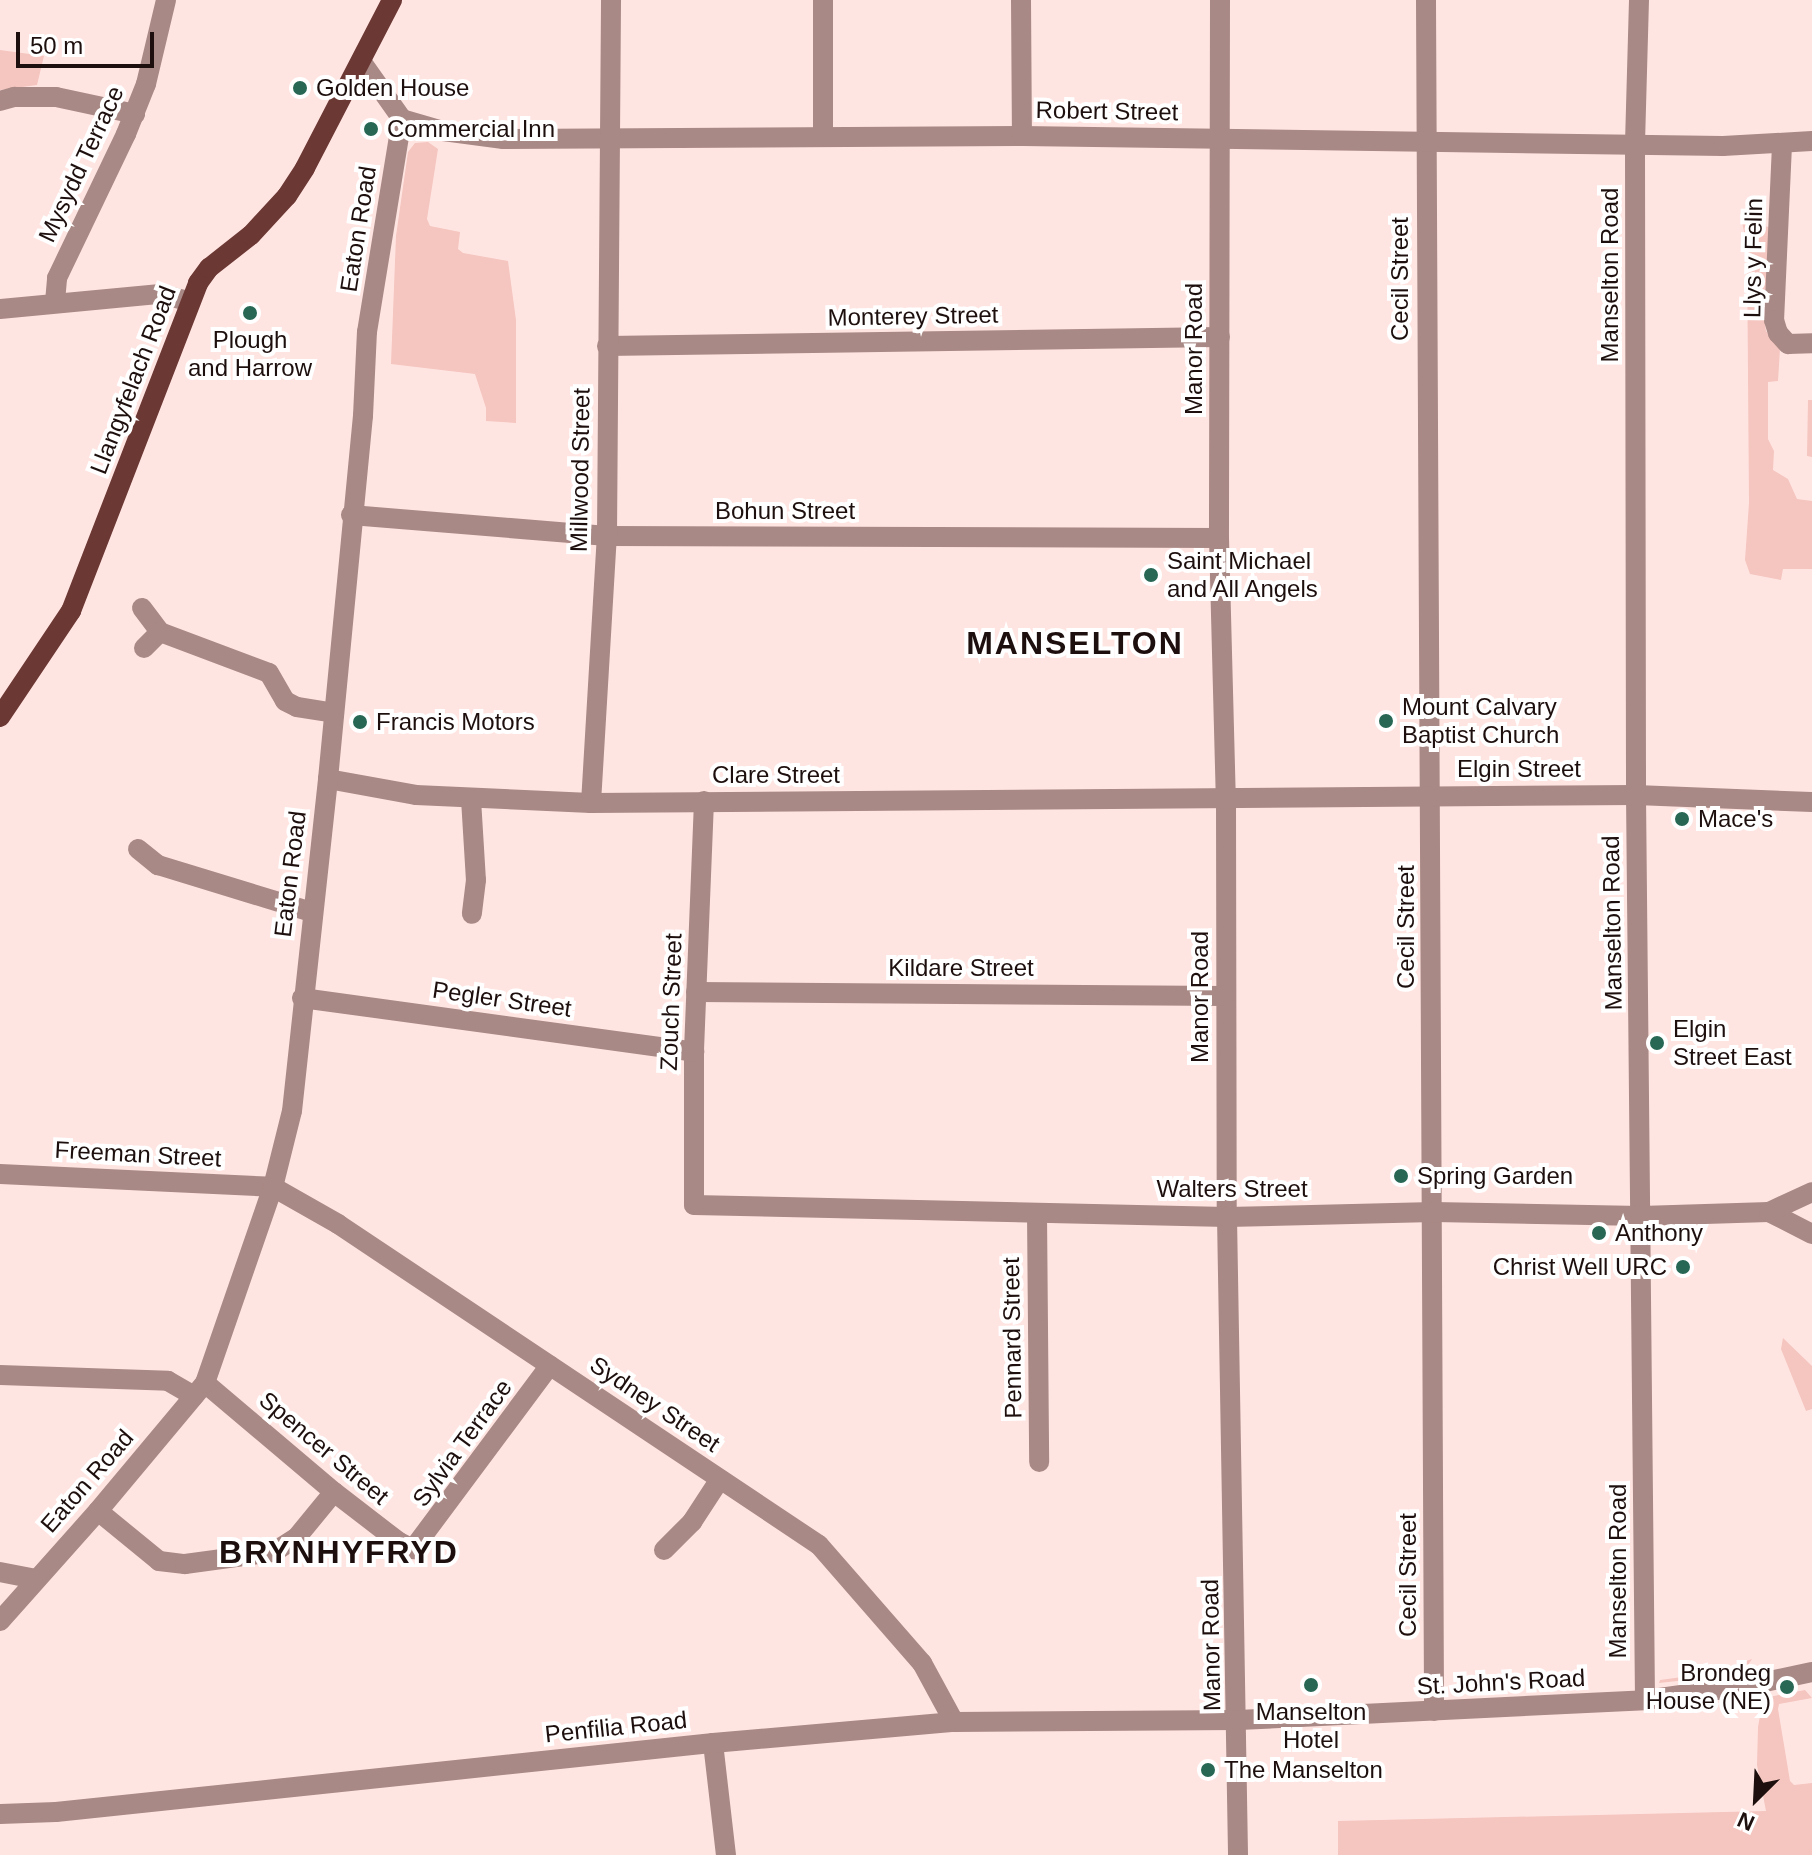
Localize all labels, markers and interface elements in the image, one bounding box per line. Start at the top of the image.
scale bar [20,16,158,66]
text: 50 m [30,32,83,59]
place label: Golden House [316,74,469,102]
marker: Golden House [291,79,309,97]
street label: Mysydd Terrace [32,81,130,247]
street label: Robert Street [1035,95,1179,127]
place label: Commercial Inn [387,115,555,143]
marker: Commercial Inn [362,120,380,138]
street label: Eaton Road [334,164,382,294]
street label: Manselton Road [1596,188,1624,362]
street label: Llys y Felin [1738,198,1768,318]
street label: Cecil Street [1386,217,1414,341]
street label: Llangyfelach Road [84,282,182,478]
street label: Manor Road [1180,283,1208,415]
street label: Monterey Street [827,300,999,332]
marker: Plough and Harrow [241,304,259,322]
place label: Plough and Harrow [188,326,312,382]
street label: Millwood Street [564,388,596,552]
street label: Bohun Street [715,497,855,525]
place label: Saint Michael and All Angels [1167,547,1320,603]
marker: Saint Michael and All Angels [1142,566,1160,584]
district label: MANSELTON [966,624,1184,662]
place label: Mount Calvary Baptist Church [1402,693,1559,749]
place label: Francis Motors [376,708,535,736]
marker: Mount Calvary Baptist Church [1377,712,1395,730]
marker: Francis Motors [351,713,369,731]
street label: Elgin Street [1457,755,1581,783]
street label: Clare Street [712,761,840,789]
place label: Mace's [1698,805,1773,833]
street label: Eaton Road [268,809,312,939]
marker: Mace's [1673,810,1691,828]
street label: Manselton Road [1596,835,1628,1011]
street label: Cecil Street [1392,865,1420,989]
street label: Manor Road [1186,931,1214,1063]
street label: Zouch Street [654,933,688,1071]
street label: Kildare Street [888,954,1034,982]
street label: Pegler Street [431,975,573,1023]
place label: Elgin Street East [1673,1015,1792,1071]
marker: Elgin Street East [1648,1034,1666,1052]
street label: Freeman Street [54,1135,222,1173]
place label: Spring Garden [1417,1162,1573,1190]
marker: Spring Garden [1392,1167,1410,1185]
street label: Walters Street [1156,1175,1308,1203]
place label: Anthony [1615,1219,1703,1247]
marker: Anthony [1590,1224,1608,1242]
place label: Christ Well URC [1493,1253,1667,1281]
street label: Pennard Street [996,1257,1028,1419]
marker: Christ Well URC [1674,1258,1692,1276]
street label: Sydney Street [584,1350,726,1458]
street label: Sylvia Terrace [406,1374,518,1512]
street label: Spencer Street [253,1386,395,1510]
street label: Eaton Road [35,1424,139,1538]
street label: Manselton Road [1604,1484,1632,1658]
street label: Cecil Street [1394,1513,1422,1637]
district label: BRYNHYFRYD [219,1533,459,1571]
street label: Manor Road [1195,1579,1227,1711]
place label: Brondeg House (NE) [1646,1659,1771,1715]
street label: St. John's Road [1416,1663,1586,1701]
marker: Manselton Hotel [1302,1676,1320,1694]
marker: Brondeg House (NE) [1778,1678,1796,1696]
place label: Manselton Hotel [1256,1698,1366,1754]
street label: Penfilia Road [544,1705,688,1749]
place label: The Manselton [1224,1756,1383,1784]
north arrow [1716,1759,1796,1839]
marker: The Manselton [1199,1761,1217,1779]
text: N [1734,1807,1758,1836]

